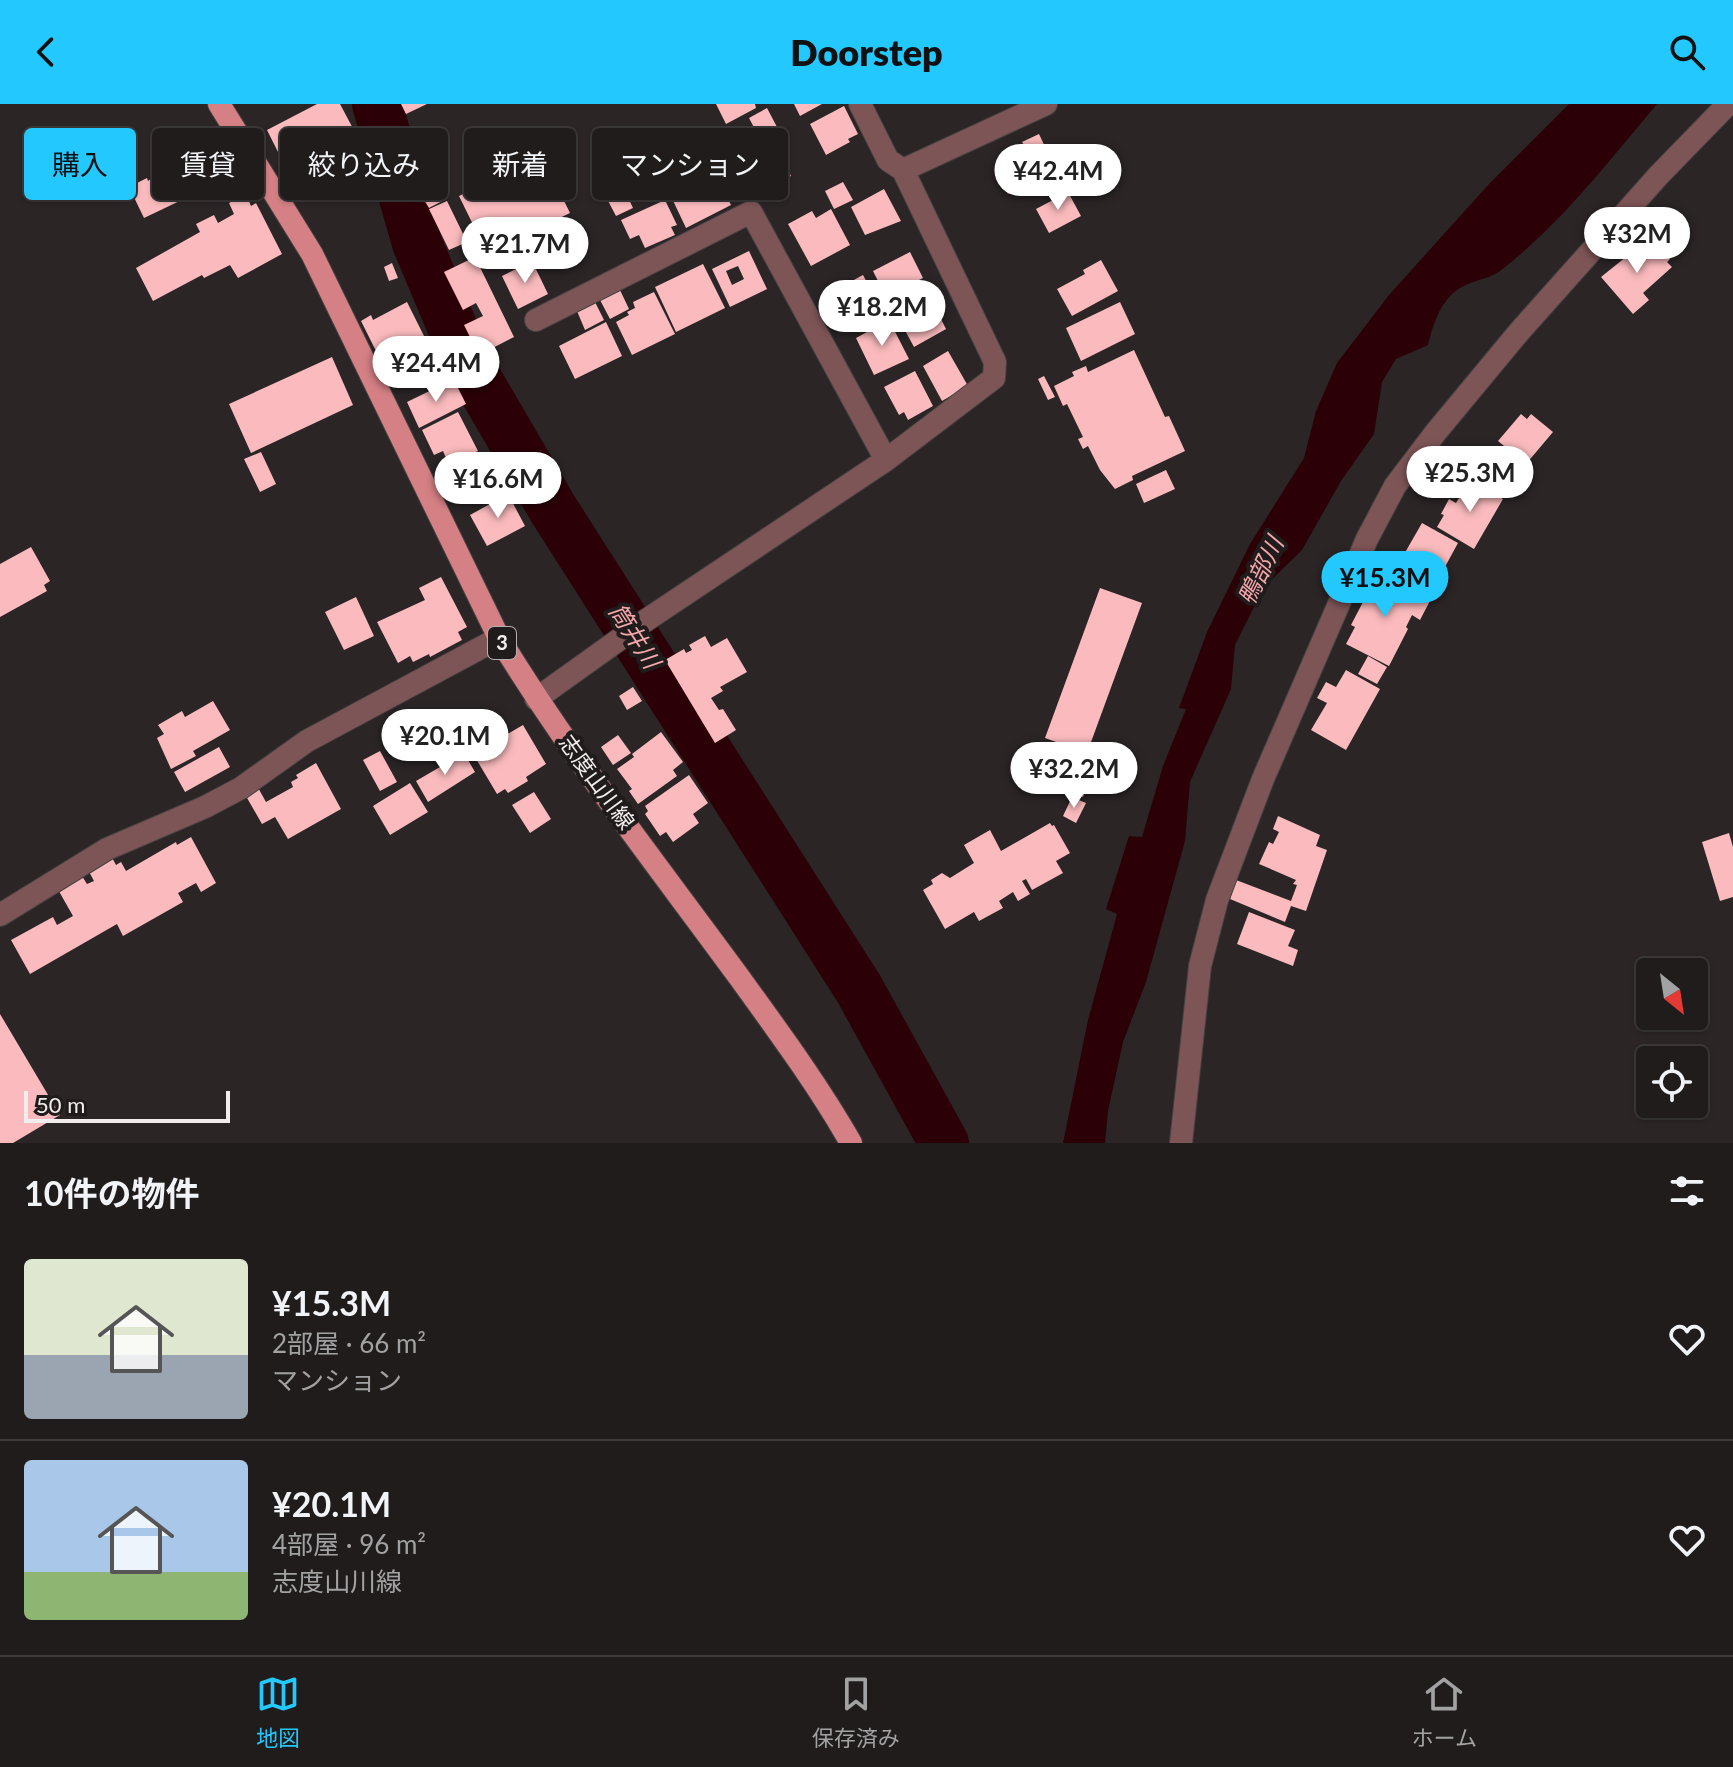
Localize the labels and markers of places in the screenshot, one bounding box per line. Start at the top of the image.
pin: ¥42.4M [993,144,1123,212]
pin: ¥32M [1590,207,1684,275]
pin: ¥21.7M [460,217,590,285]
pin: ¥18.2M [817,280,947,348]
pin: ¥24.4M [371,336,501,404]
pin: ¥25.3M [1405,446,1535,514]
pin: ¥16.6M [433,452,563,520]
pin: ¥15.3M [1320,551,1450,619]
pin: ¥20.1M [380,709,510,777]
pin: ¥32.2M [1009,742,1139,810]

